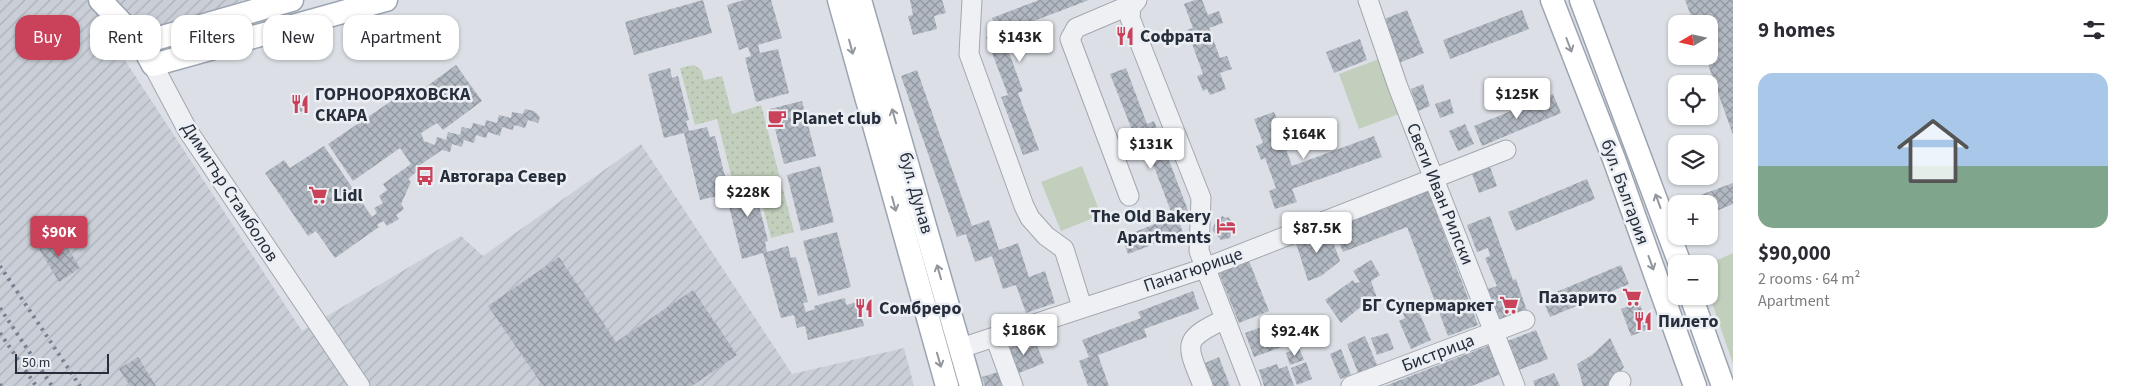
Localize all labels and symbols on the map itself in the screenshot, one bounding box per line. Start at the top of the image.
north arrow [1668,15,1718,65]
pin: $143K [985,20,1055,63]
place label: Софрата [1140,24,1212,49]
restaurant icon: Софрата [1114,25,1136,47]
one-way arrow [1566,38,1575,53]
one-way arrow [847,39,857,55]
pin: $125K [1482,78,1552,120]
place label: ГОРНООРЯХОВСКА СКАРА [315,82,471,128]
restaurant icon: ГОРНООРЯХОВСКА СКАРА [289,93,311,115]
place label: Planet club [792,106,881,131]
cafe icon: Planet club [766,107,788,129]
one-way arrow [888,108,898,124]
street label: Димитър Стамболов [175,117,285,267]
pin: $164K [1269,118,1339,160]
street label: Свети Иван Рилски [1400,119,1480,269]
pin: $131K [1116,128,1186,170]
street label: бул. България [1594,136,1656,248]
street label: бул. Дунав [892,149,940,237]
place label: Автогара Север [439,164,567,189]
bus stop icon: Автогара Север [414,165,436,187]
pin: $228K [713,176,783,218]
place label: Lidl [333,183,363,208]
supermarket icon: Lidl [307,184,329,206]
one-way arrow [1653,194,1662,210]
one-way arrow [890,195,900,211]
place label: The Old Bakery Apartments [1091,204,1212,250]
pin: $87.5K [1276,212,1358,254]
hotel icon: The Old Bakery Apartments [1215,215,1237,237]
pin: $90K [29,216,89,258]
street label: Панагюрище [1140,241,1246,299]
one-way arrow [1647,255,1656,270]
one-way arrow [933,264,943,280]
place label: Пазарито [1538,285,1617,310]
supermarket icon: Пазарито [1621,286,1643,308]
place label: БГ Супермаркет [1362,293,1494,318]
supermarket icon: БГ Супермаркет [1498,294,1520,316]
place label: Сомбреро [879,296,961,321]
restaurant icon: Сомбреро [853,297,875,319]
place label: Пилето [1658,309,1718,334]
restaurant icon: Пилето [1632,310,1654,332]
pin: $186K [989,314,1059,356]
pin: $92.4K [1254,314,1336,357]
street label: Бистрица [1398,328,1478,378]
scale bar [15,351,109,374]
one-way arrow [935,352,945,368]

